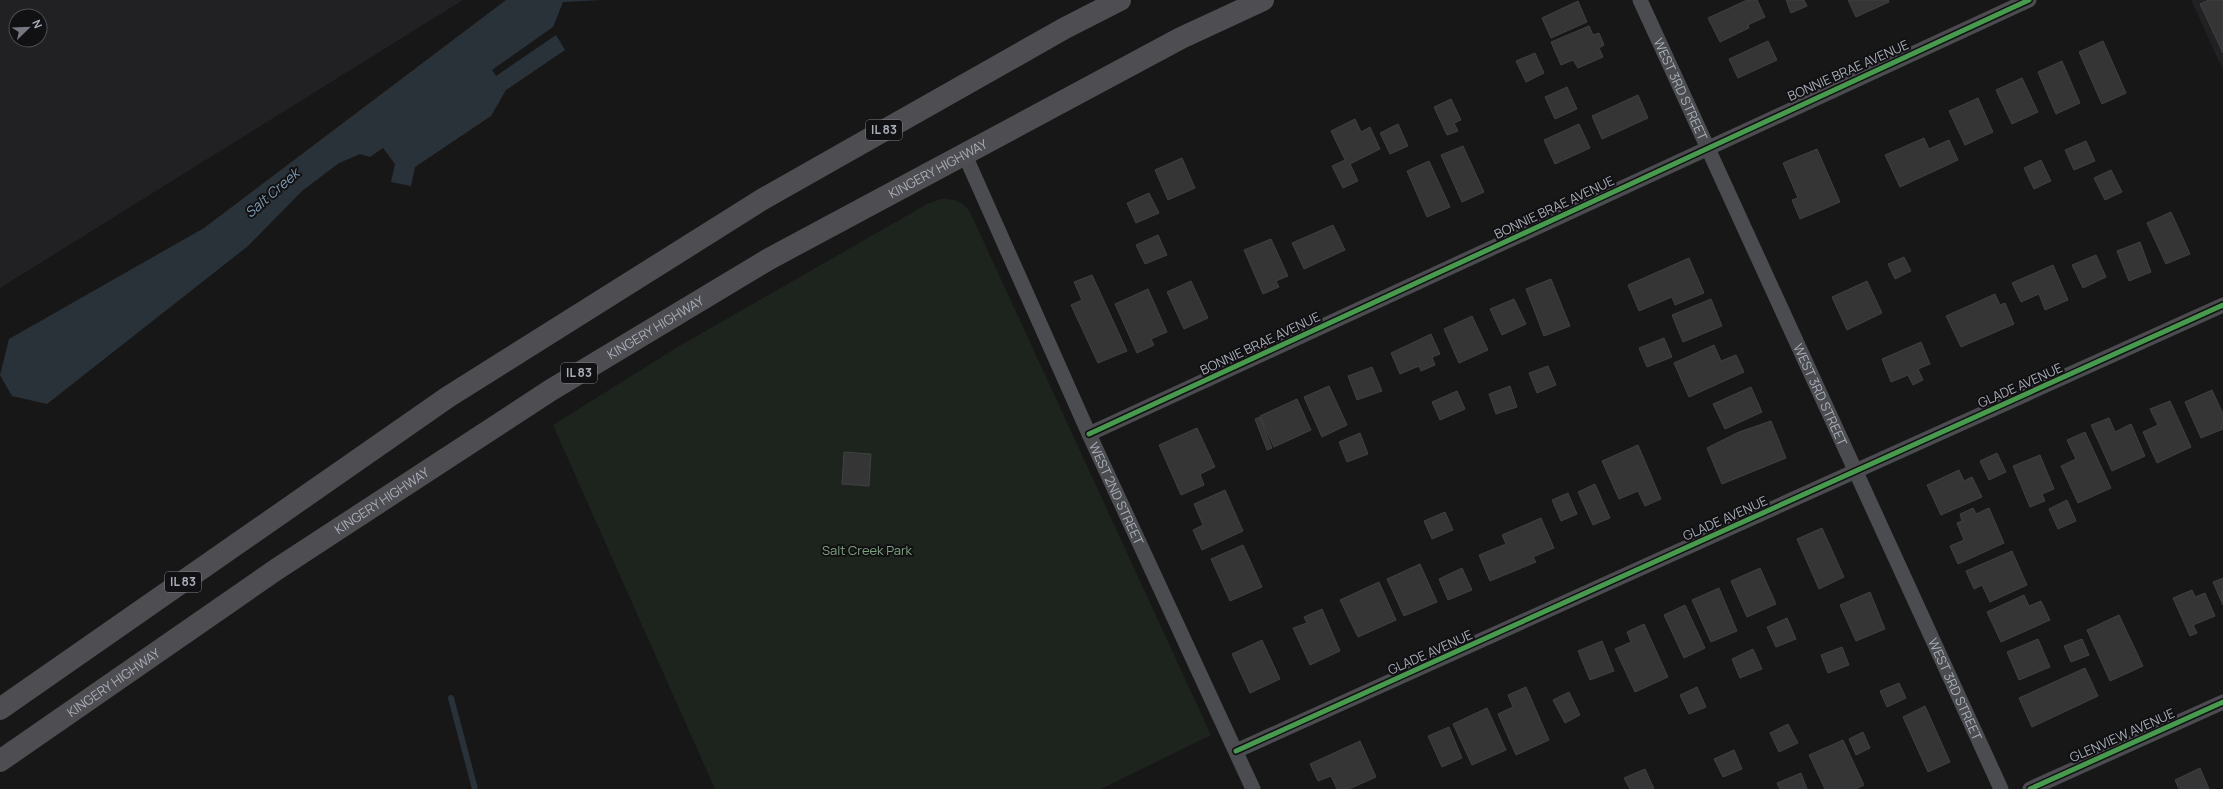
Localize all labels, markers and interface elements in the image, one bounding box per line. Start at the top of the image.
north arrow [8,8,48,48]
text: N [29,17,46,31]
street label: WEST 3RD STREET [1650,35,1712,143]
street label: BONNIE BRAE AVENUE [1785,35,1911,105]
road number: IL 83 [866,120,902,140]
street label: KINGERY HIGHWAY [885,134,991,202]
water label: Salt Creek [240,162,304,222]
street label: BONNIE BRAE AVENUE [1491,171,1617,243]
street label: KINGERY HIGHWAY [604,291,708,363]
street label: BONNIE BRAE AVENUE [1197,307,1323,379]
street label: WEST 3RD STREET [1789,341,1852,449]
street label: GLADE AVENUE [1975,358,2065,412]
road number: IL 83 [561,363,597,383]
street label: WEST 2ND STREET [1085,439,1148,548]
street label: KINGERY HIGHWAY [331,463,433,538]
street label: GLADE AVENUE [1680,491,1770,545]
park label: Salt Creek Park [822,541,913,559]
road number: IL 83 [165,572,201,592]
street label: GLADE AVENUE [1385,625,1475,679]
street label: WEST 3RD STREET [1924,635,1987,744]
street label: KINGERY HIGHWAY [63,643,164,721]
street label: GLENVIEW AVENUE [2067,704,2177,766]

